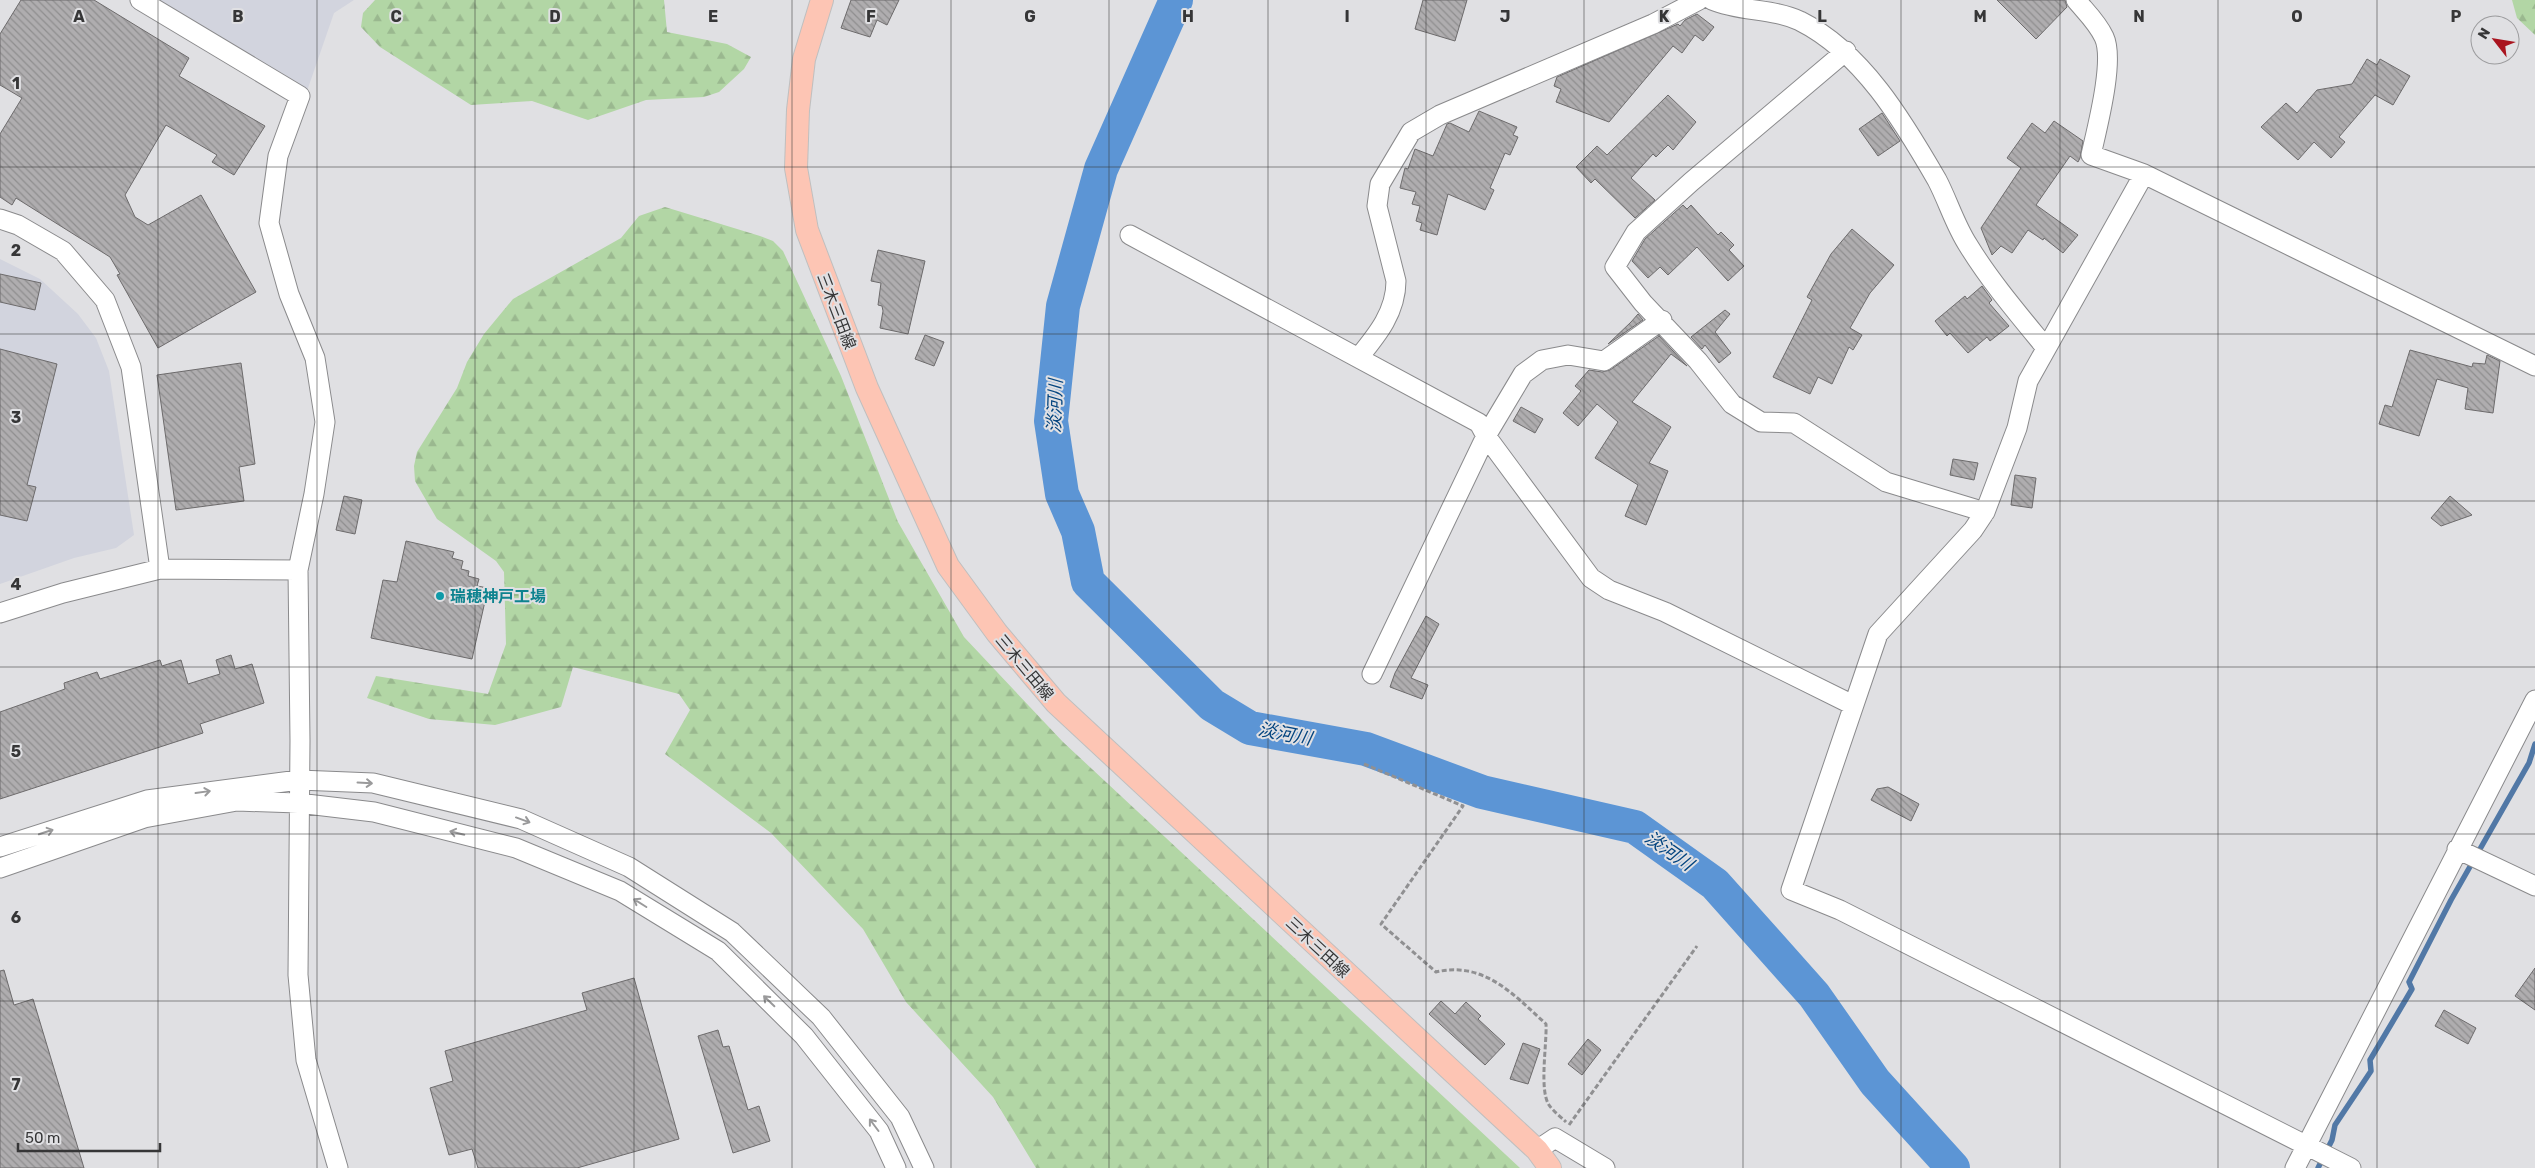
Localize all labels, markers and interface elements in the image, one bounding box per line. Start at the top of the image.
text: A [73,7,85,26]
text: B [232,7,244,26]
text: C [390,7,402,26]
text: D [549,7,561,26]
text: E [708,7,718,26]
text: F [866,7,876,26]
text: G [1024,7,1036,26]
text: H [1182,7,1194,26]
text: I [1344,7,1350,26]
text: J [1500,7,1510,26]
text: K [1659,7,1670,26]
text: L [1817,7,1827,26]
text: M [1973,7,1987,26]
text: N [2133,7,2145,26]
text: O [2291,7,2303,26]
text: P [2451,7,2462,26]
north arrow [2470,15,2520,65]
text: N [2474,25,2494,42]
text: 1 [12,74,20,93]
text: 2 [11,241,21,260]
street label: 三木三田線 [813,270,860,352]
water label: 淡河川 [1043,377,1067,433]
text: 3 [11,408,21,427]
text: 4 [11,575,22,594]
place label: 瑞穂神戸工場 [450,587,546,606]
marker: 瑞穂神戸工場 [434,590,446,602]
street label: 三木三田線 [992,631,1058,704]
water label: 淡河川 [1256,718,1316,750]
text: 5 [11,742,21,761]
one-way arrow [357,778,373,787]
one-way arrow [195,786,211,796]
one-way arrow [515,816,530,825]
one-way arrow [38,826,54,836]
water label: 淡河川 [1641,827,1699,877]
one-way arrow [449,828,465,837]
one-way arrow [634,898,648,908]
text: 6 [11,908,21,927]
street label: 三木三田線 [1282,913,1353,982]
one-way arrow [763,995,775,1007]
text: 7 [11,1075,21,1094]
one-way arrow [868,1119,879,1132]
scale bar [18,1120,160,1152]
text: 50 m [25,1129,60,1147]

